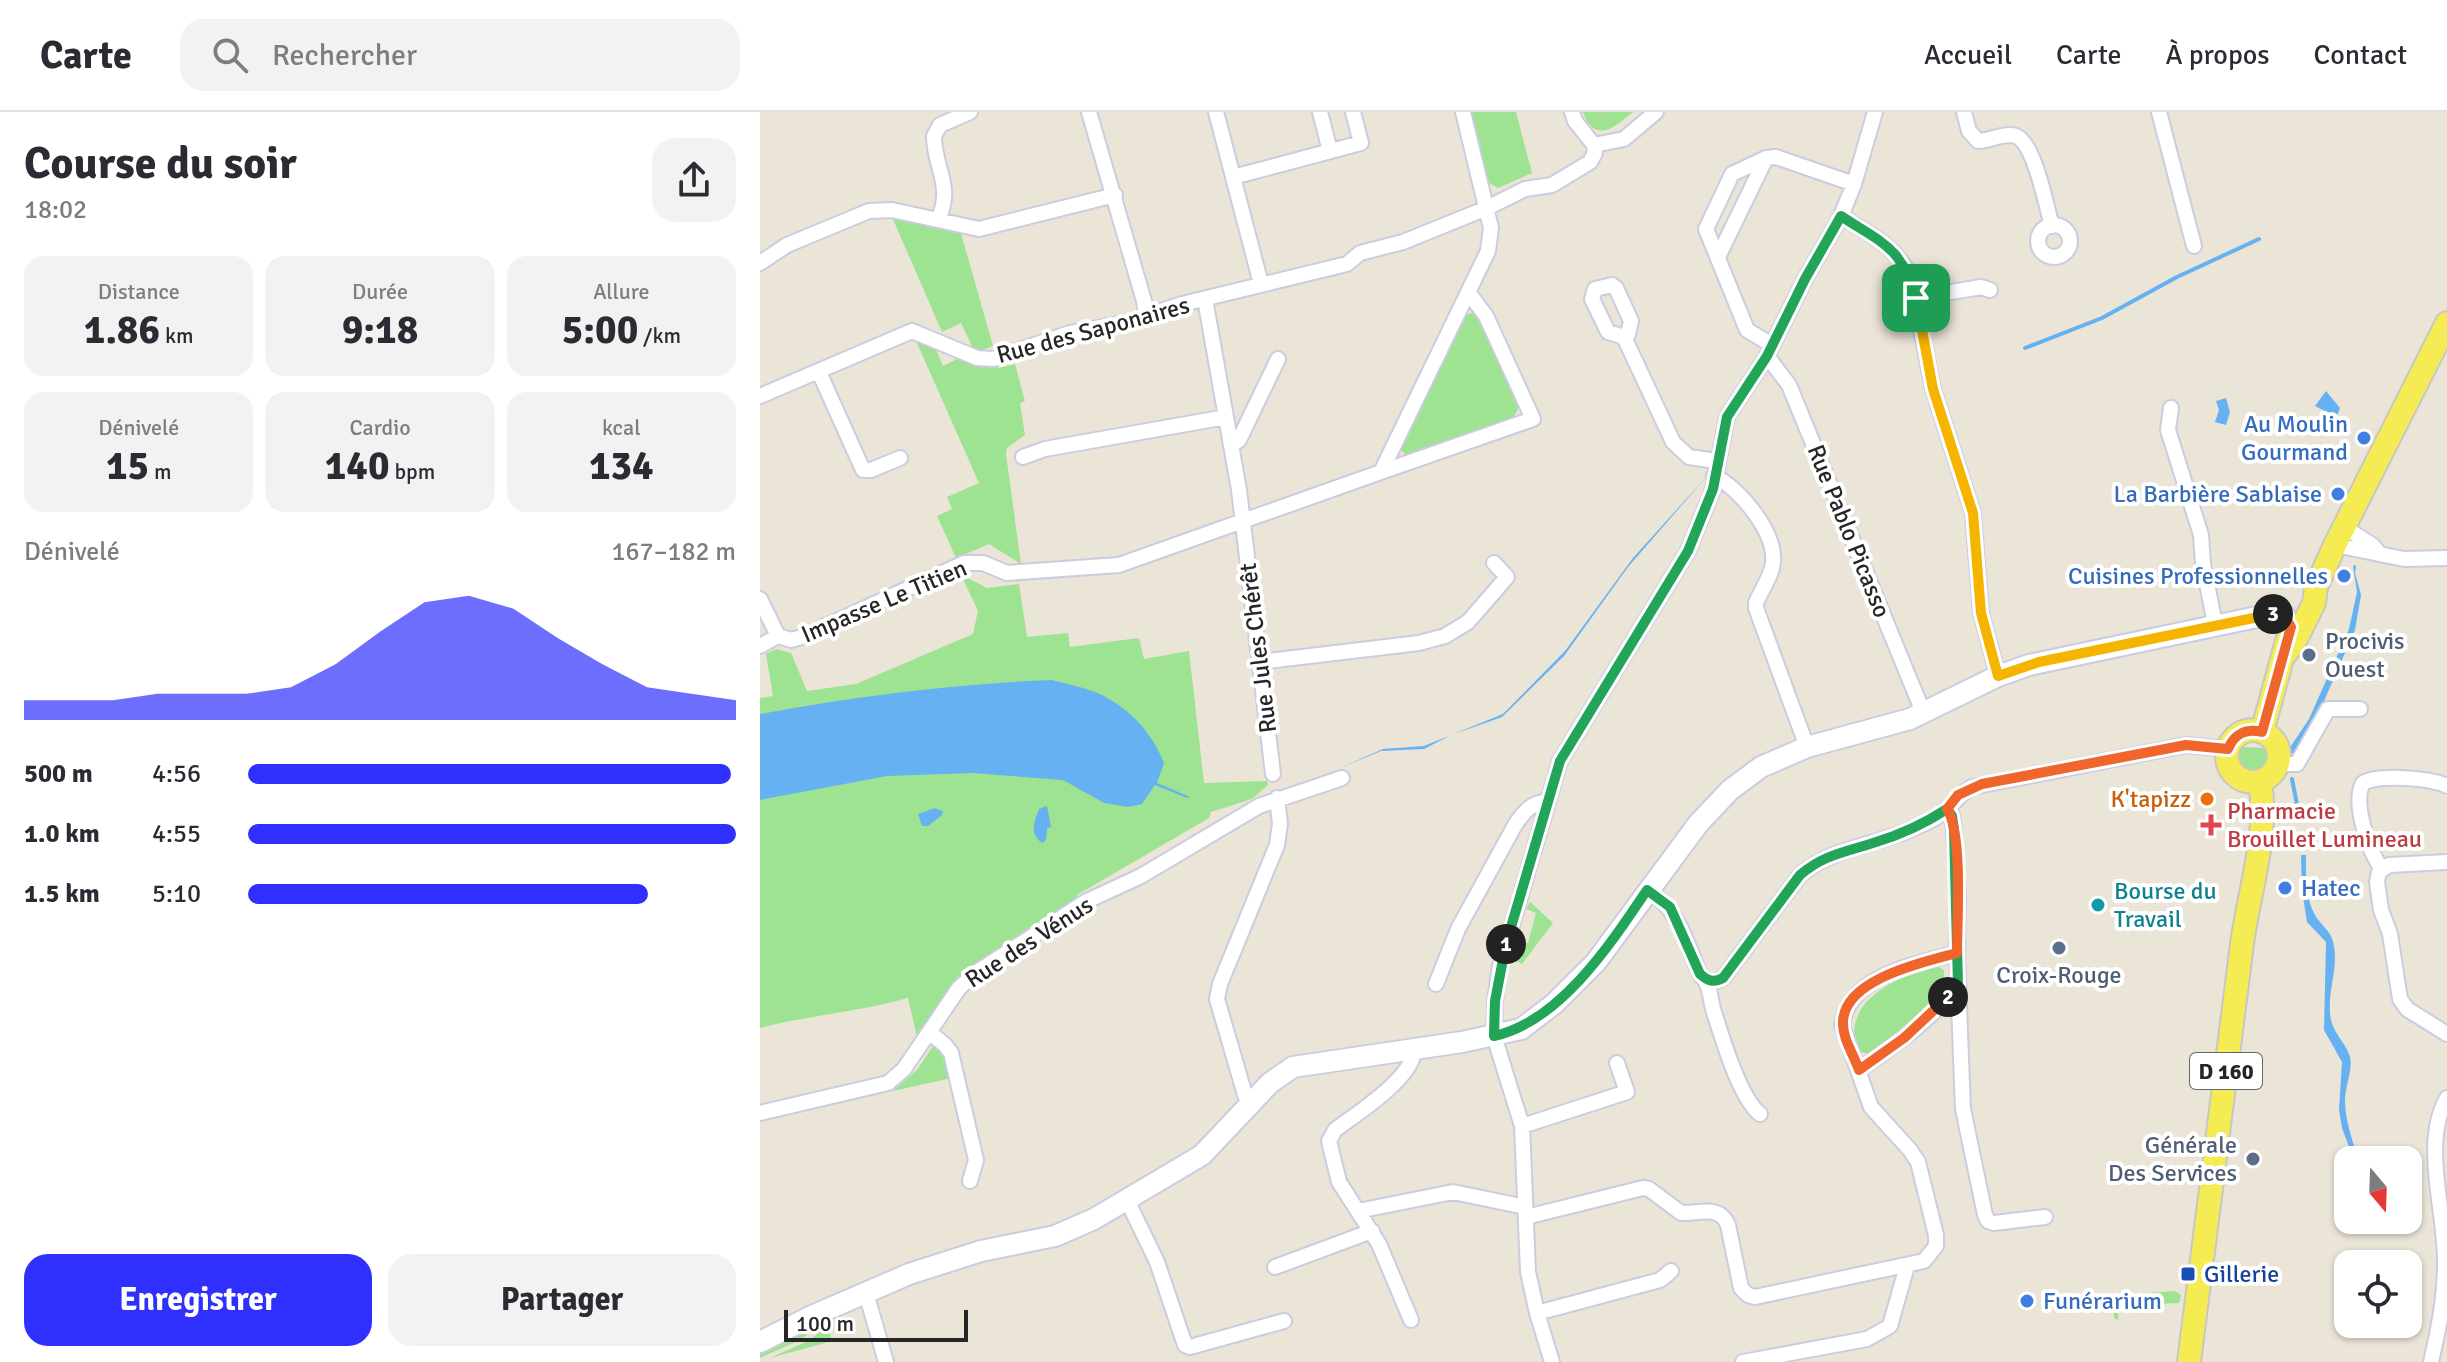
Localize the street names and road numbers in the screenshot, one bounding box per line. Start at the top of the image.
street label: Rue des Saponaires [993,290,1193,370]
street label: Rue Pablo Picasso [1801,440,1897,622]
street label: Impasse Le Titien [797,553,971,649]
street label: Rue Jules Chérêt [1233,561,1283,735]
street label: Rue des Vénus [960,890,1098,994]
road number: D 160 [2190,1053,2262,1089]

